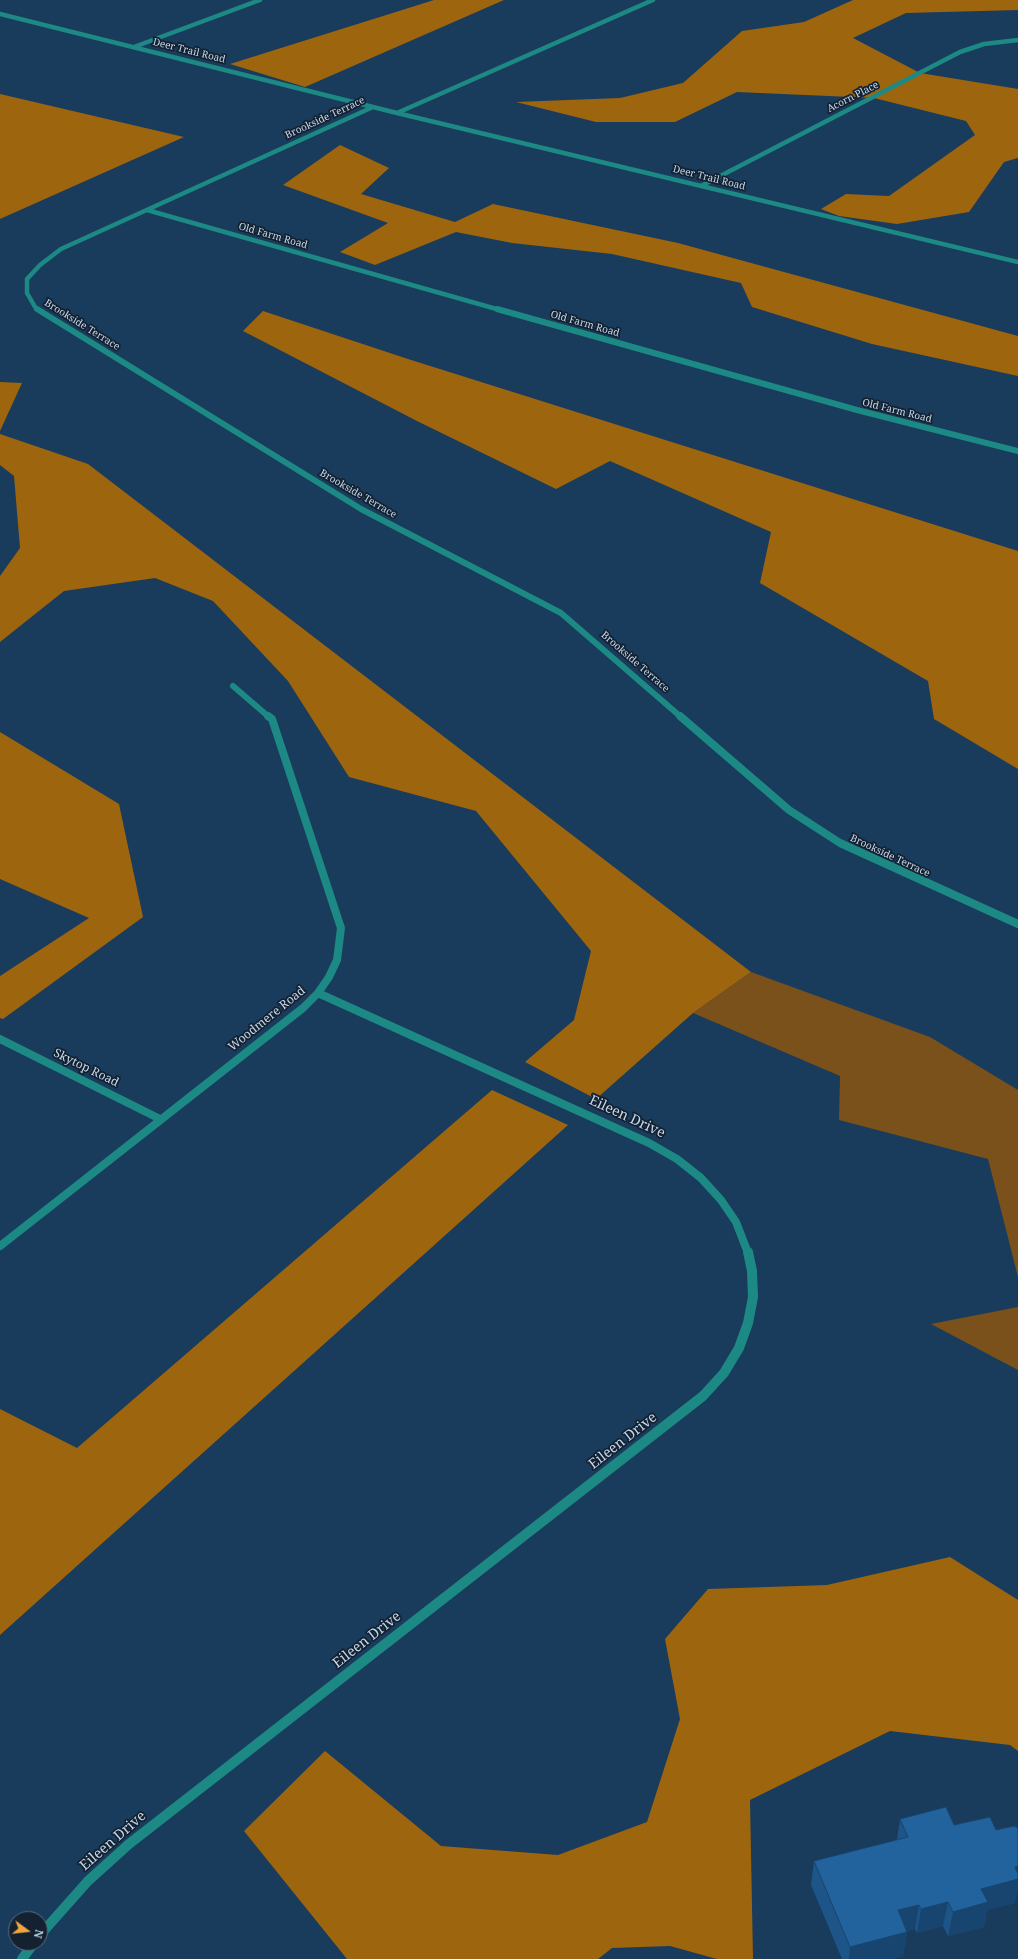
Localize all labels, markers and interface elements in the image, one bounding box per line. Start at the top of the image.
street label: Deer Trail Road [151,36,227,66]
street label: Acorn Place [825,79,881,115]
street label: Brookside Terrace [283,94,367,142]
street label: Deer Trail Road [671,163,747,193]
street label: Old Farm Road [237,220,309,252]
street label: Brookside Terrace [42,297,122,353]
street label: Old Farm Road [549,308,621,340]
street label: Old Farm Road [861,397,933,425]
street label: Brookside Terrace [318,467,398,521]
street label: Brookside Terrace [598,629,672,695]
street label: Brookside Terrace [848,832,932,880]
street label: Woodmere Road [226,984,308,1054]
street label: Skytop Road [51,1046,121,1090]
street label: Eileen Drive [586,1092,668,1142]
street label: Eileen Drive [586,1409,660,1473]
street label: Eileen Drive [330,1608,404,1672]
street label: Eileen Drive [77,1808,149,1874]
north arrow [8,1911,48,1951]
text: N [31,1928,47,1940]

